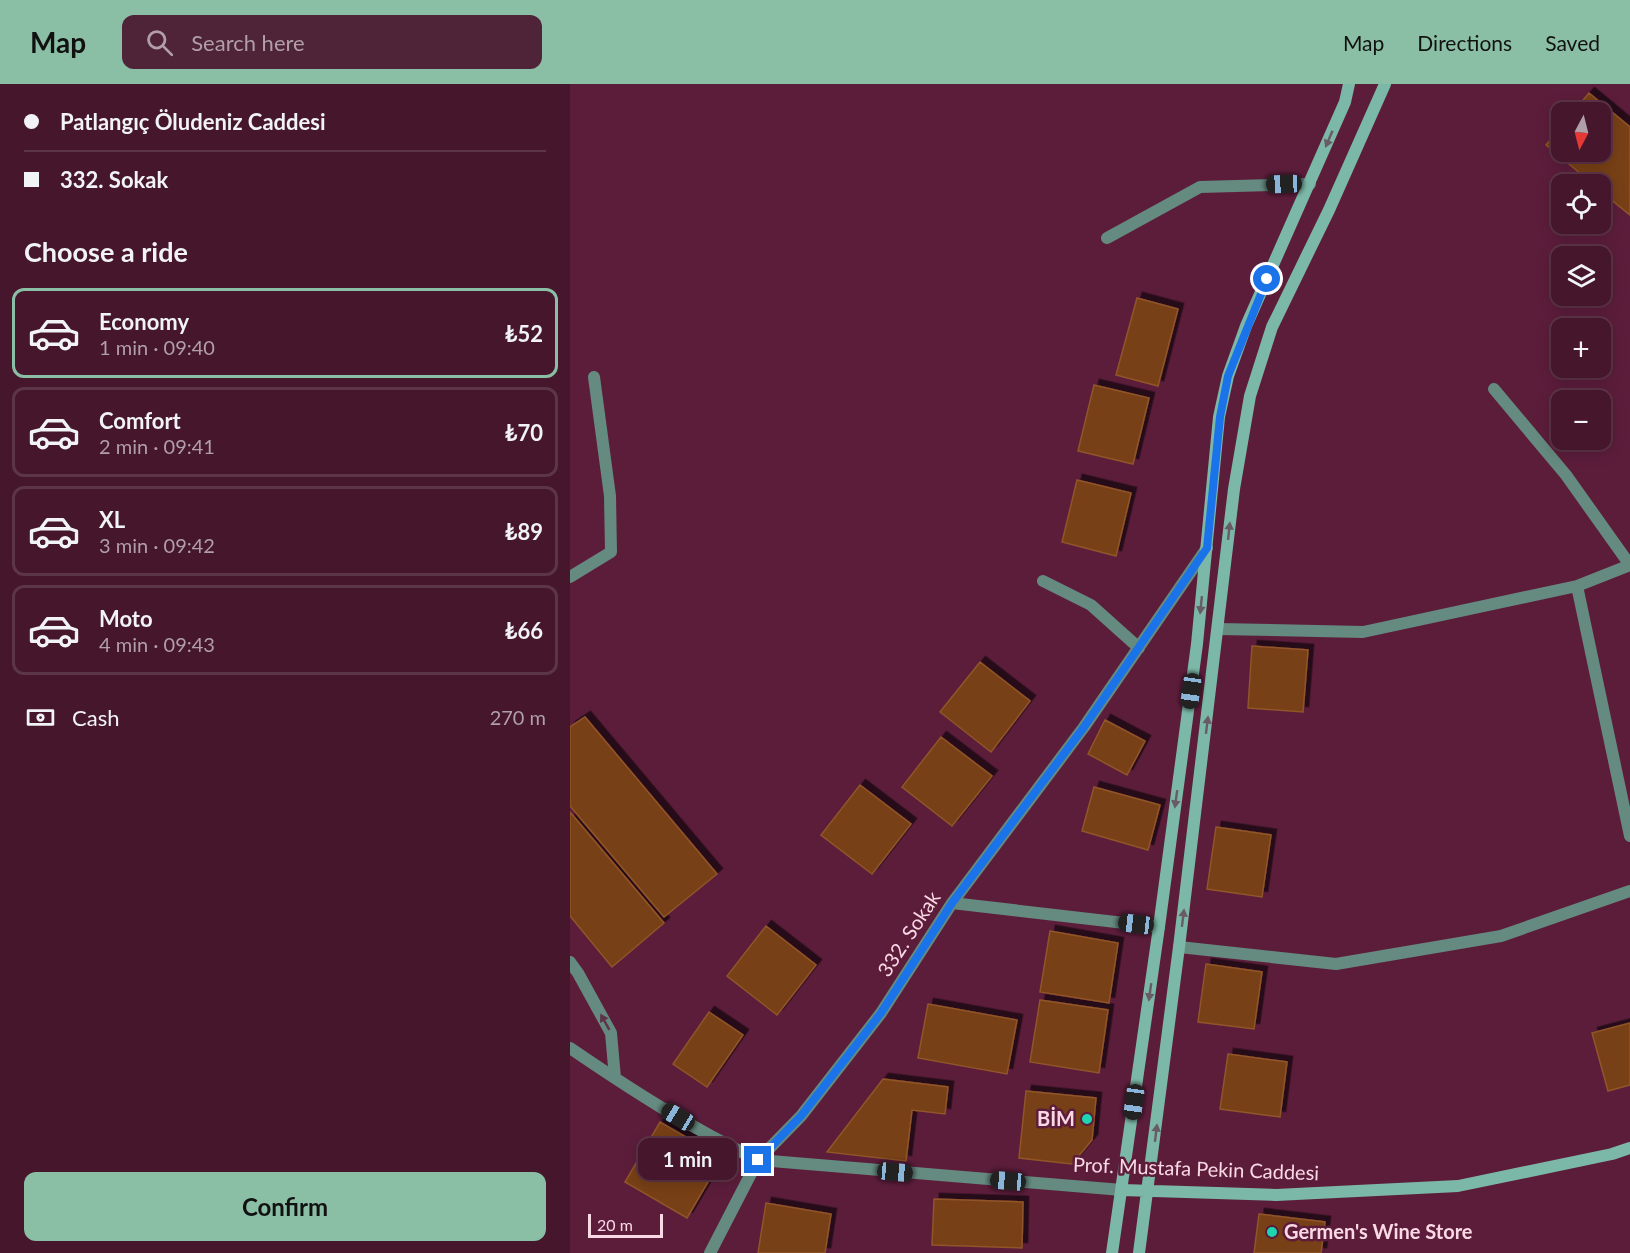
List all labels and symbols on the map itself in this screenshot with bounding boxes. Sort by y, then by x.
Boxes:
north arrow [1551,102,1611,162]
one-way arrow [1325,130,1334,147]
car [1266,174,1302,194]
route start [1253,265,1280,292]
one-way arrow [1224,522,1234,541]
one-way arrow [1196,596,1206,615]
car [1180,672,1202,710]
one-way arrow [1202,715,1211,734]
one-way arrow [1172,789,1181,808]
street label: 332. Sokak [872,886,945,981]
one-way arrow [1178,909,1188,928]
car [1117,913,1155,935]
one-way arrow [1146,982,1155,1001]
one-way arrow [600,1013,610,1030]
car [1123,1083,1145,1121]
car [658,1100,698,1134]
place label: BİM [1037,1106,1075,1130]
marker: BİM [1080,1112,1094,1126]
one-way arrow [1151,1123,1160,1142]
callout: 1 min [638,1139,737,1181]
route end [744,1146,771,1173]
street label: Prof. Mustafa Pekin Caddesi [1073,1152,1320,1184]
car [876,1161,914,1183]
car [989,1170,1027,1192]
scale bar [588,1211,663,1238]
place label: Germen's Wine Store [1284,1219,1473,1243]
marker: Germen's Wine Store [1265,1225,1279,1239]

